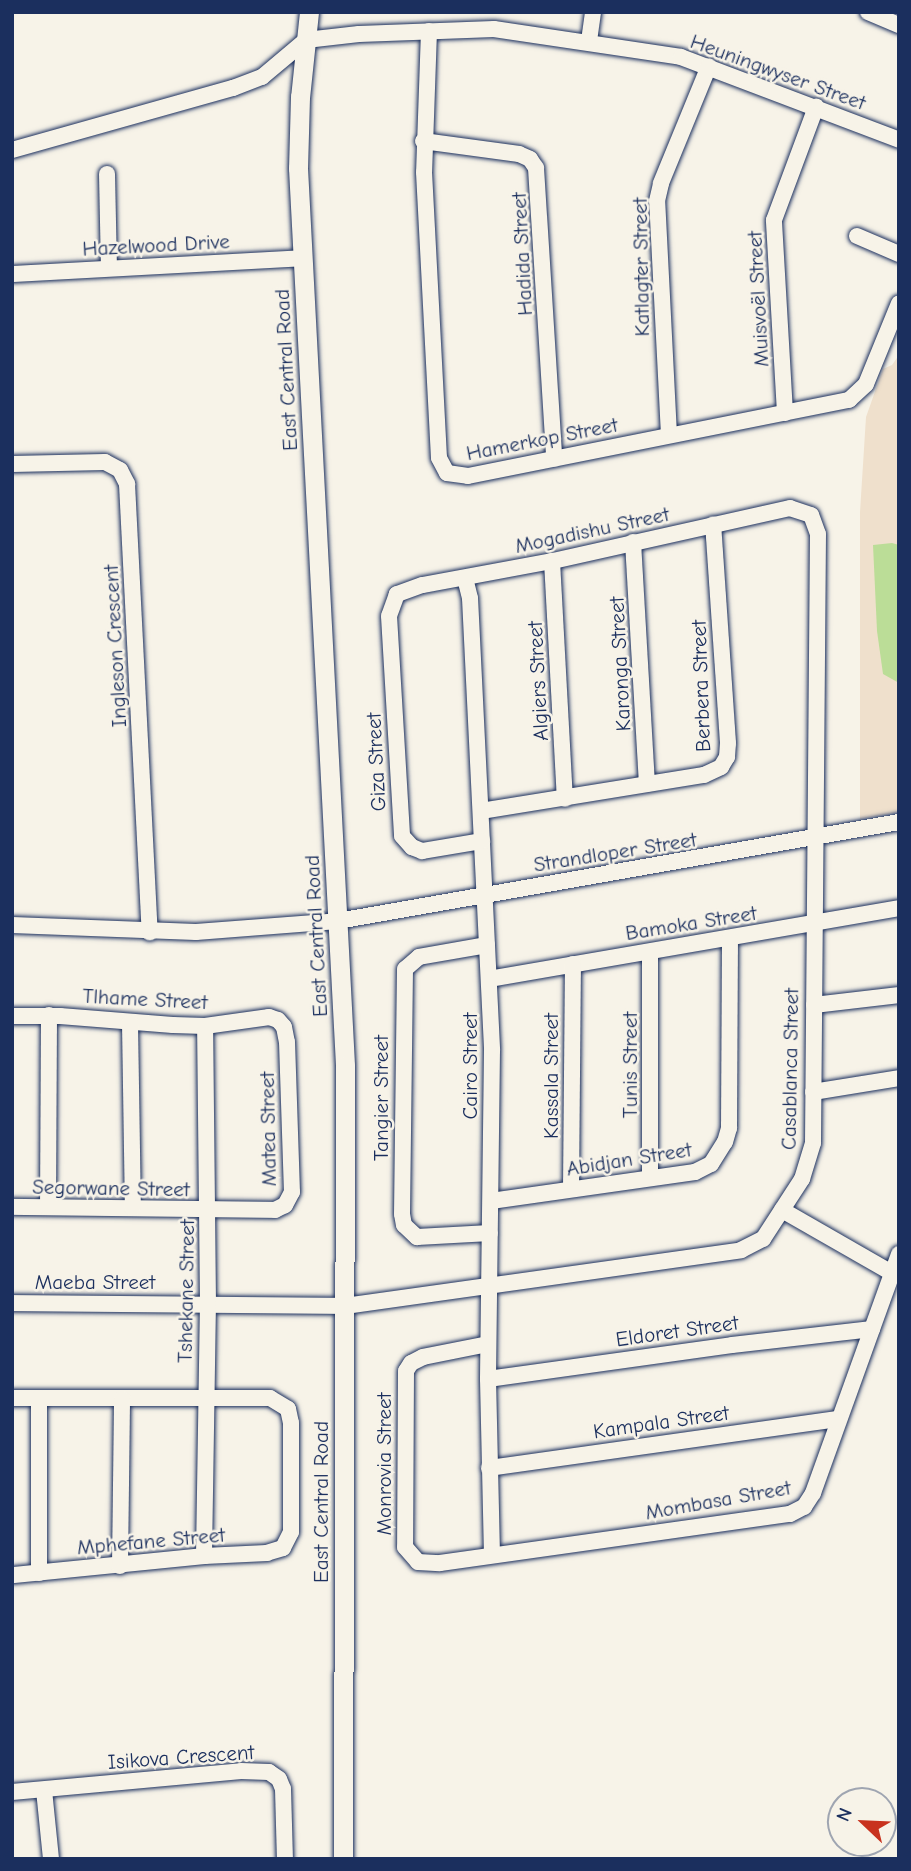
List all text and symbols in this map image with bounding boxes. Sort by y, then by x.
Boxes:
street label: Heuningwyser Street [687,29,869,115]
street label: Hadida Street [506,192,538,316]
street label: Katlagter Street [627,197,655,337]
street label: Hazelwood Drive [82,229,230,261]
street label: Muisvoël Street [742,230,774,368]
street label: East Central Road [269,288,303,452]
street label: Hamerkop Street [464,412,620,466]
street label: Mogadishu Street [513,501,671,559]
street label: Ingleson Crescent [98,564,132,728]
street label: Karonga Street [604,596,636,732]
street label: Algiers Street [522,620,554,742]
street label: Berbera Street [686,620,716,752]
street label: Giza Street [361,712,391,812]
street label: Strandloper Street [532,827,698,877]
street label: East Central Road [299,854,333,1018]
street label: Bamoka Street [624,900,758,946]
street label: Tlhame Street [82,983,208,1015]
street label: Casablanca Street [776,988,804,1150]
street label: Cairo Street [457,1012,483,1120]
street label: Tunis Street [617,1012,643,1118]
street label: Kassala Street [538,1013,564,1139]
street label: Tangier Street [368,1035,394,1161]
street label: Matea Street [254,1071,282,1187]
street label: Abidjan Street [565,1137,693,1181]
street label: Segorwane Street [32,1174,190,1202]
street label: Tshekane Street [172,1219,200,1363]
street label: Maeba Street [35,1269,155,1295]
street label: Eldoret Street [614,1310,740,1352]
street label: Monrovia Street [371,1392,397,1536]
street label: Kampala Street [591,1400,731,1444]
street label: East Central Road [308,1421,334,1583]
street label: Mombasa Street [643,1475,793,1525]
street label: Mphefane Street [76,1522,226,1560]
street label: Isikova Crescent [107,1739,255,1775]
north arrow [827,1787,897,1857]
text: N [832,1805,857,1825]

